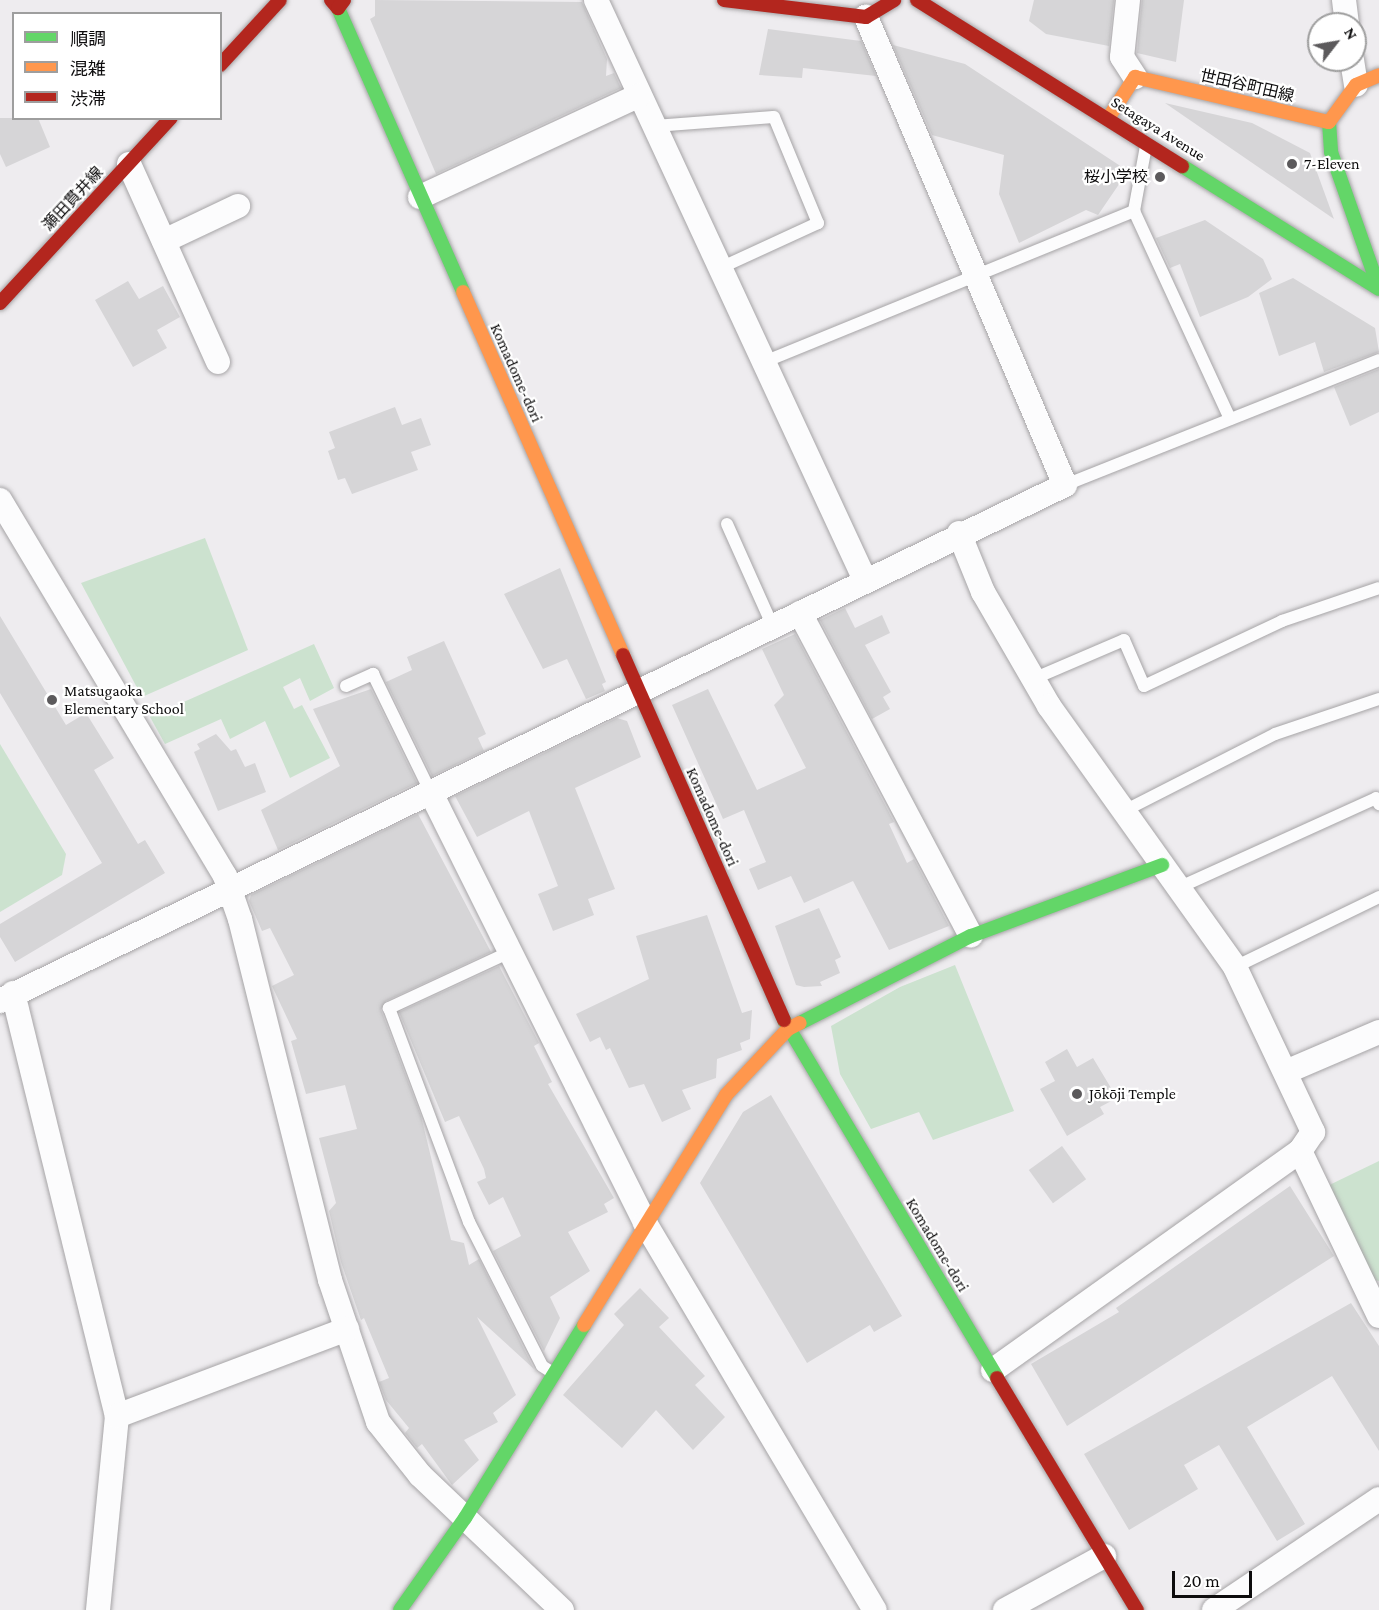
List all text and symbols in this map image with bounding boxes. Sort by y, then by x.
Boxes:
legend [12,12,222,120]
north arrow [1307,12,1367,72]
text: N [1341,24,1361,43]
text: 順調 [70,29,106,49]
text: 混雑 [70,59,106,79]
street label: 世田谷町田線 [1198,66,1296,106]
text: 渋滞 [70,89,106,109]
street label: Setagaya Avenue [1108,93,1208,165]
place label: 7-Eleven [1304,154,1360,174]
marker: 7-Eleven [1285,157,1299,171]
street label: 瀬田貫井線 [39,163,107,235]
place label: 桜小学校 [1084,167,1148,187]
marker: 桜小学校 [1153,170,1167,184]
street label: Komadome-dori [486,321,546,425]
place label: Matsugaoka Elementary School [64,681,184,719]
marker: Matsugaoka Elementary School [45,693,59,707]
street label: Komadome-dori [682,765,742,869]
place label: Jōkōji Temple [1089,1084,1176,1104]
marker: Jōkōji Temple [1070,1087,1084,1101]
street label: Komadome-dori [901,1195,973,1295]
scale bar [1175,1559,1254,1597]
text: 20 m [1183,1571,1220,1591]

